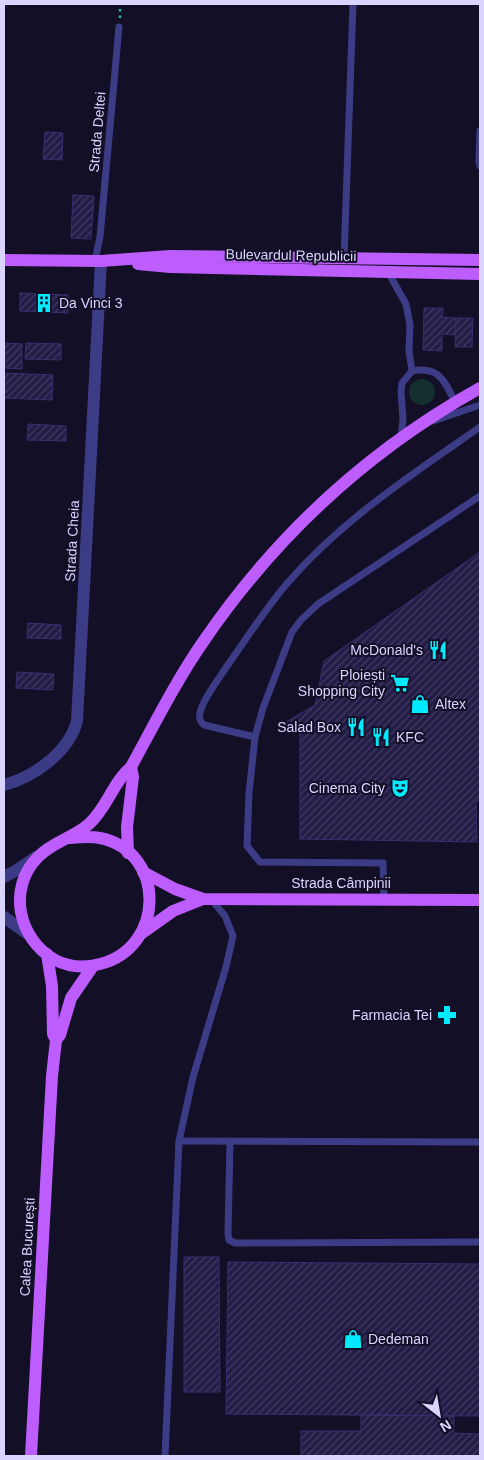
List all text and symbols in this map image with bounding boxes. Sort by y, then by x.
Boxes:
street label: Strada Deltei [86,91,108,173]
street label: Bulevardul Republicii [225,246,357,264]
building icon: Da Vinci 3 [33,292,55,314]
place label: Da Vinci 3 [59,295,123,311]
street label: Strada Cheia [62,500,82,582]
restaurant icon: McDonald's [427,639,449,661]
place label: McDonald's [350,642,423,658]
place label: Ploiești Shopping City [298,667,385,699]
supermarket icon: Ploiești Shopping City [389,672,411,694]
shop icon: Altex [409,693,431,715]
place label: Altex [435,696,466,712]
restaurant icon: Salad Box [345,716,367,738]
place label: Salad Box [277,719,341,735]
restaurant icon: KFC [370,726,392,748]
place label: KFC [396,729,424,745]
theatre icon: Cinema City [389,777,411,799]
place label: Cinema City [309,780,385,796]
street label: Strada Câmpinii [291,875,391,891]
pharmacy icon: Farmacia Tei [436,1004,458,1026]
place label: Farmacia Tei [352,1007,432,1023]
street label: Calea București [16,1197,38,1297]
shop icon: Dedeman [342,1328,364,1350]
place label: Dedeman [368,1331,429,1347]
north arrow [414,1390,464,1440]
text: N [437,1417,454,1436]

